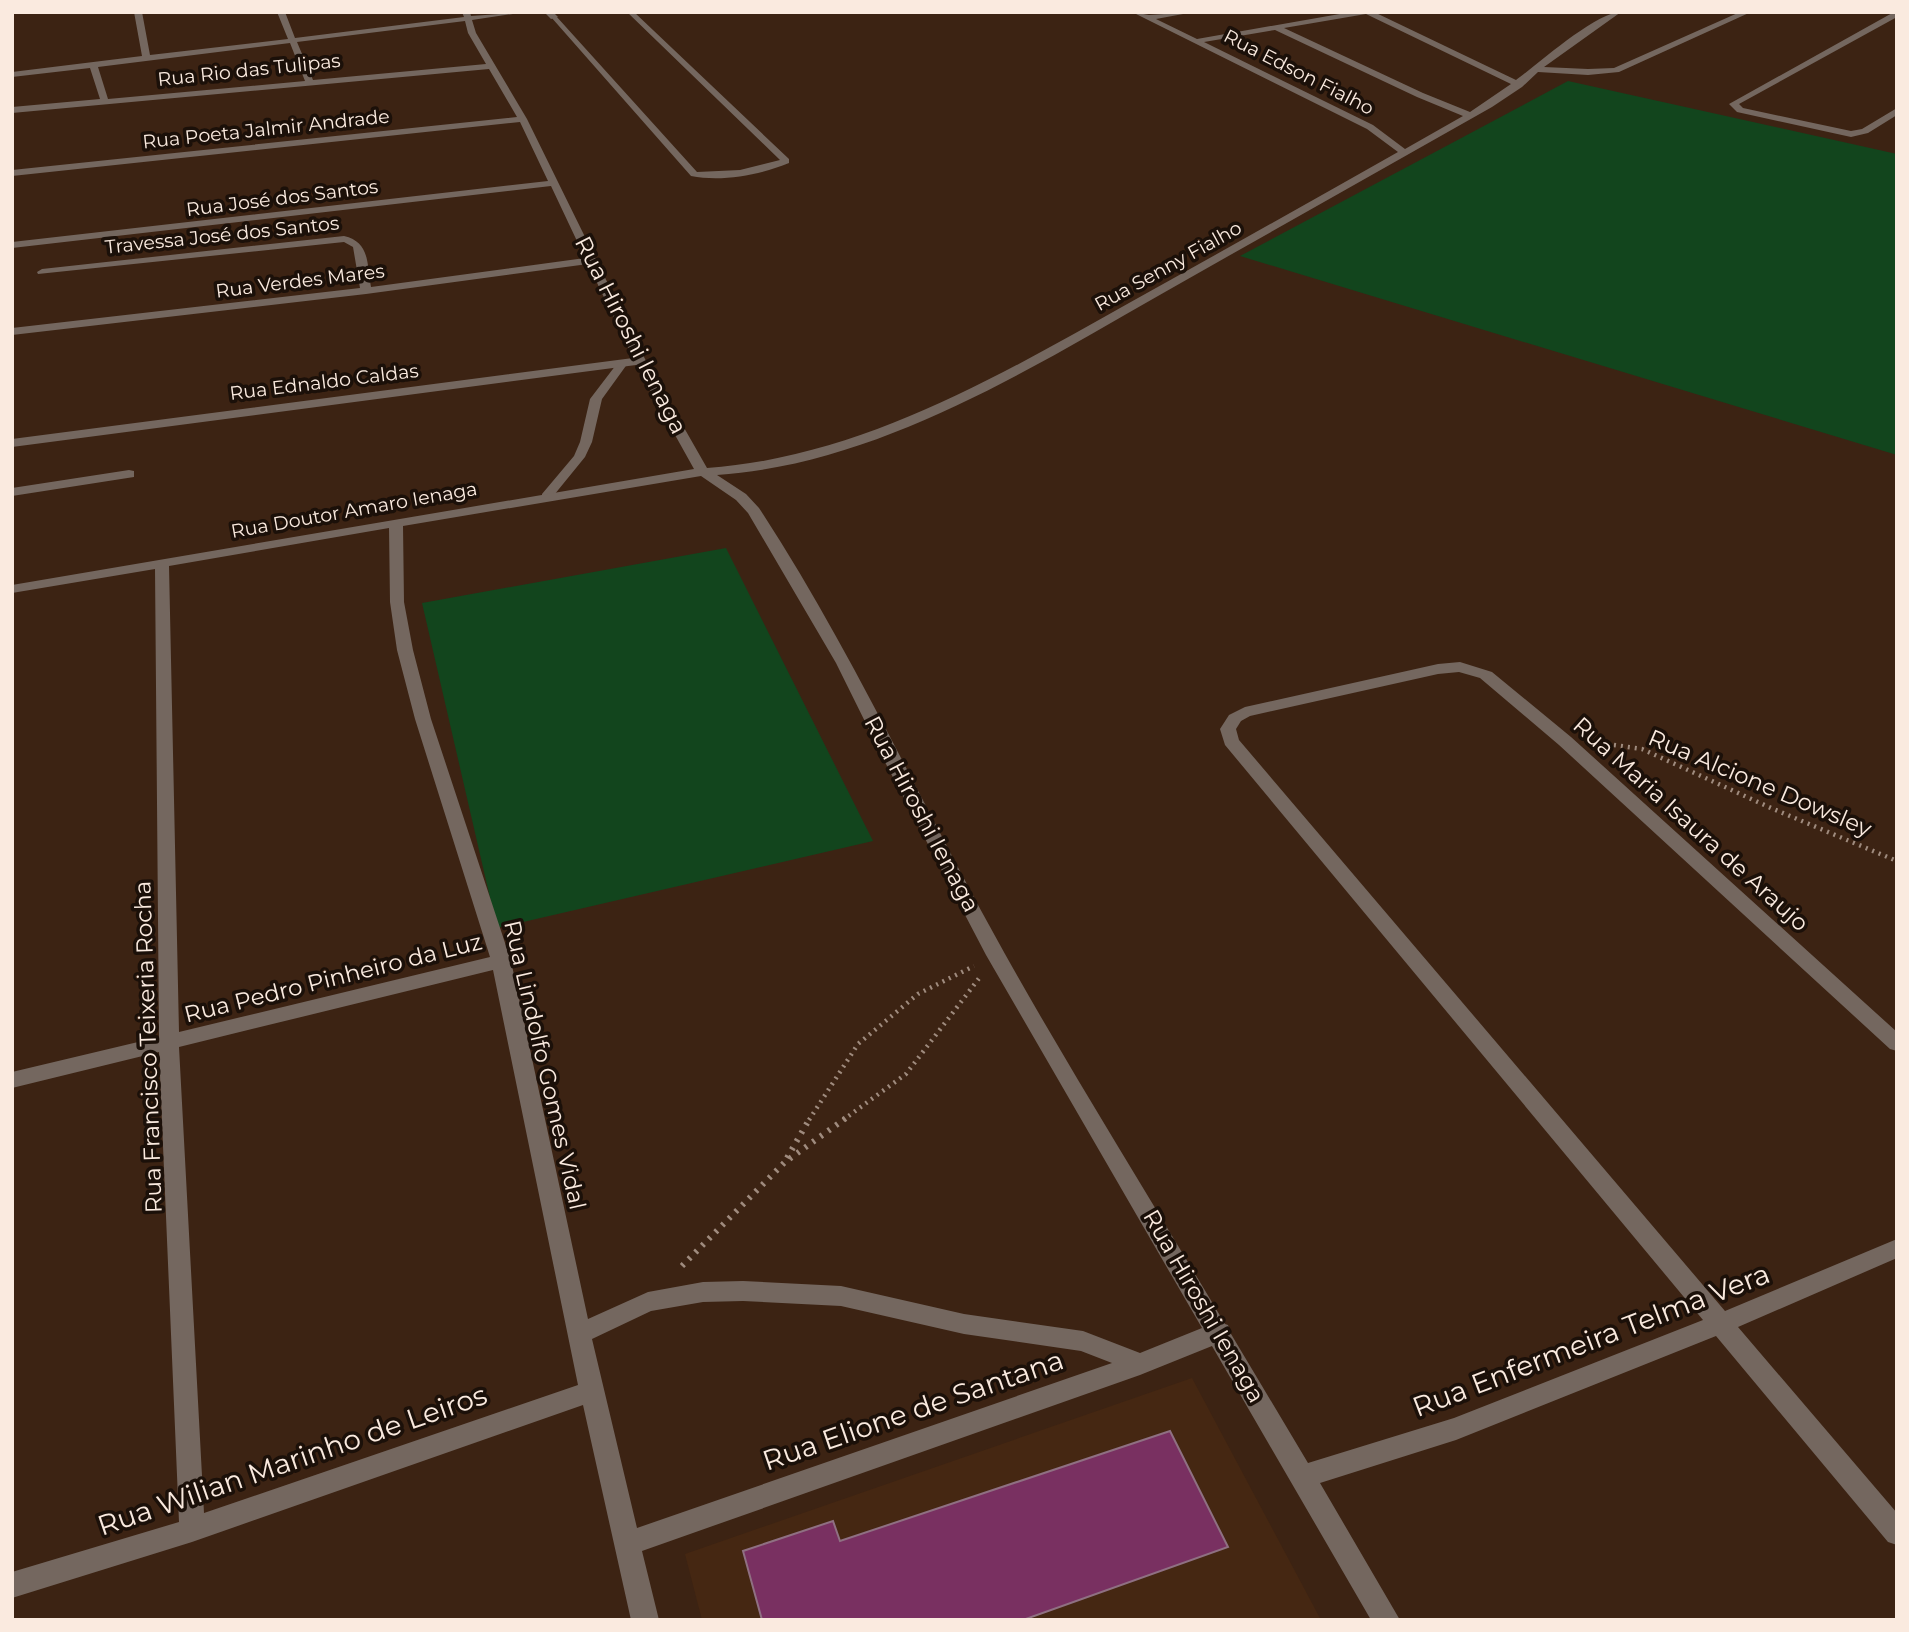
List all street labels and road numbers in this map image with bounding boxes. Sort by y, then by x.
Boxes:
street label: Rua Edson Fialho [1220,24,1378,120]
street label: Rua Rio das Tulipas [156,49,342,91]
street label: Rua Poeta Jalmir Andrade [141,105,391,153]
street label: Rua José dos Santos [185,175,379,221]
street label: Travessa José dos Santos [104,211,340,259]
street label: Rua Senny Fialho [1090,216,1246,316]
street label: Rua Hiroshi Ienaga [569,231,693,439]
street label: Rua Verdes Mares [214,259,386,303]
street label: Rua Ednaldo Caldas [228,359,420,405]
street label: Rua Doutor Amaro Ienaga [229,477,479,543]
street label: Rua Hiroshi Ienaga [858,711,986,917]
street label: Rua Maria Isaura de Araujo [1567,711,1815,937]
street label: Rua Alcione Dowsley [1644,723,1876,843]
street label: Rua Francisco Teixeria Rocha [128,880,168,1214]
street label: Rua Lindolfo Gomes Vidal [498,918,592,1212]
street label: Rua Pedro Pinheiro da Luz [181,927,485,1029]
street label: Rua Hiroshi Ienaga [1137,1205,1271,1407]
street label: Rua Enfermeira Telma Vera [1408,1256,1774,1424]
street label: Rua Elione de Santana [758,1342,1068,1478]
street label: Rua Wilian Marinho de Leiros [93,1377,491,1543]

